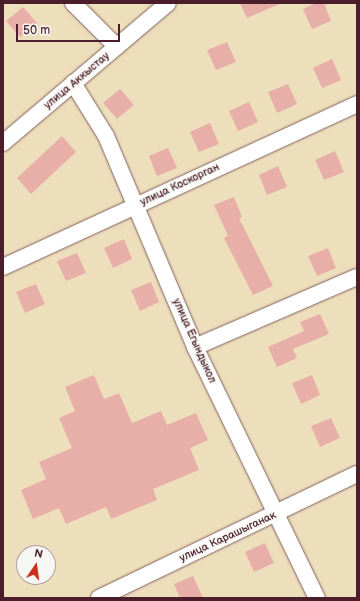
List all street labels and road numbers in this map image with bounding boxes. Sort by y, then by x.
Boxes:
street label: улица Аккыстау [42,50,112,112]
street label: улица Коскорган [138,161,222,209]
street label: улица Егындыкол [169,297,219,385]
street label: улица Карашыганак [178,509,278,565]

